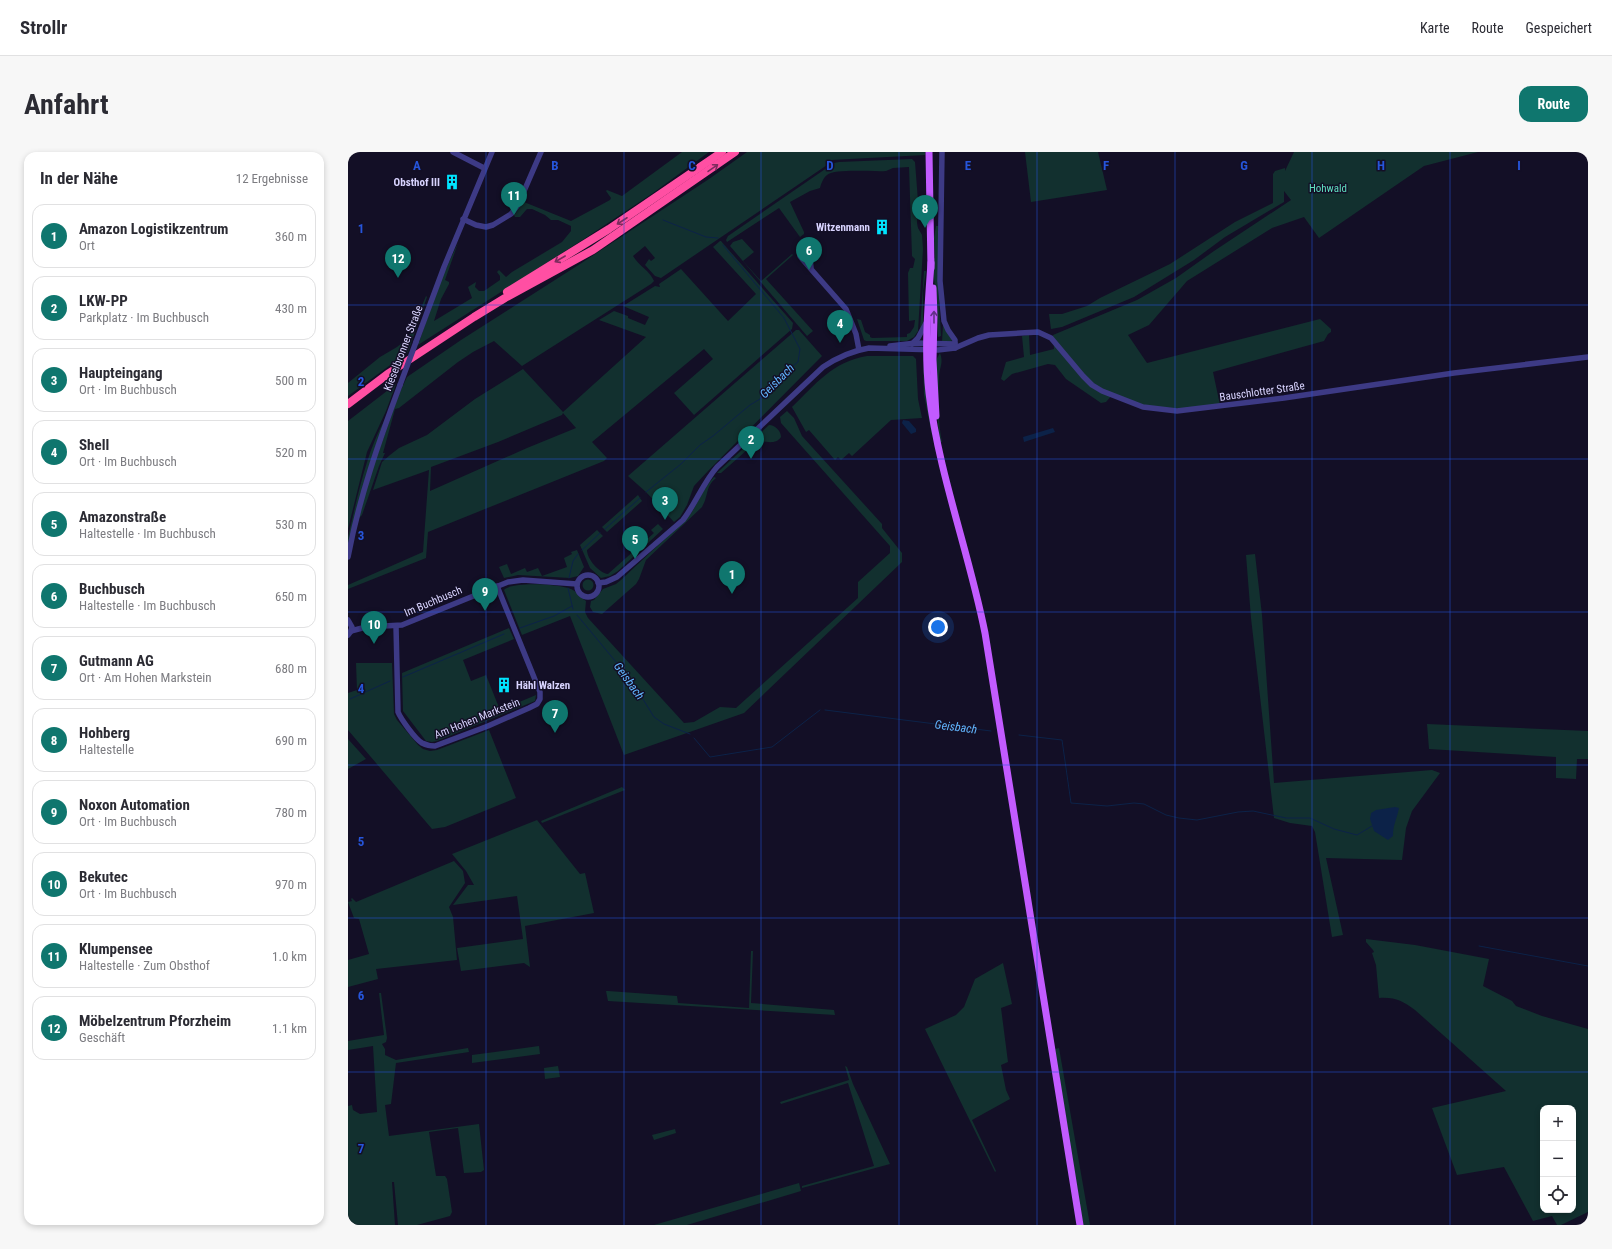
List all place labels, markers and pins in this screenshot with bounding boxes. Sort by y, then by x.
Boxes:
building icon: Obsthof III [443,173,461,191]
place label: Obsthof III [394,176,440,189]
pin: 11 [501,182,527,215]
pin: 8 [912,195,938,228]
building icon: Witzenmann [873,218,891,236]
place label: Witzenmann [816,221,870,234]
pin: 6 [796,237,822,270]
pin: 12 [385,245,411,278]
pin: 4 [827,310,853,343]
pin: 2 [738,426,764,459]
pin: 3 [652,487,678,520]
pin: 5 [622,526,648,559]
pin: 1 [719,561,745,594]
pin: 9 [472,578,498,611]
pin: 10 [361,611,387,644]
building icon: Hähl Walzen [495,676,513,694]
place label: Hähl Walzen [516,679,570,692]
pin: 7 [542,700,568,733]

